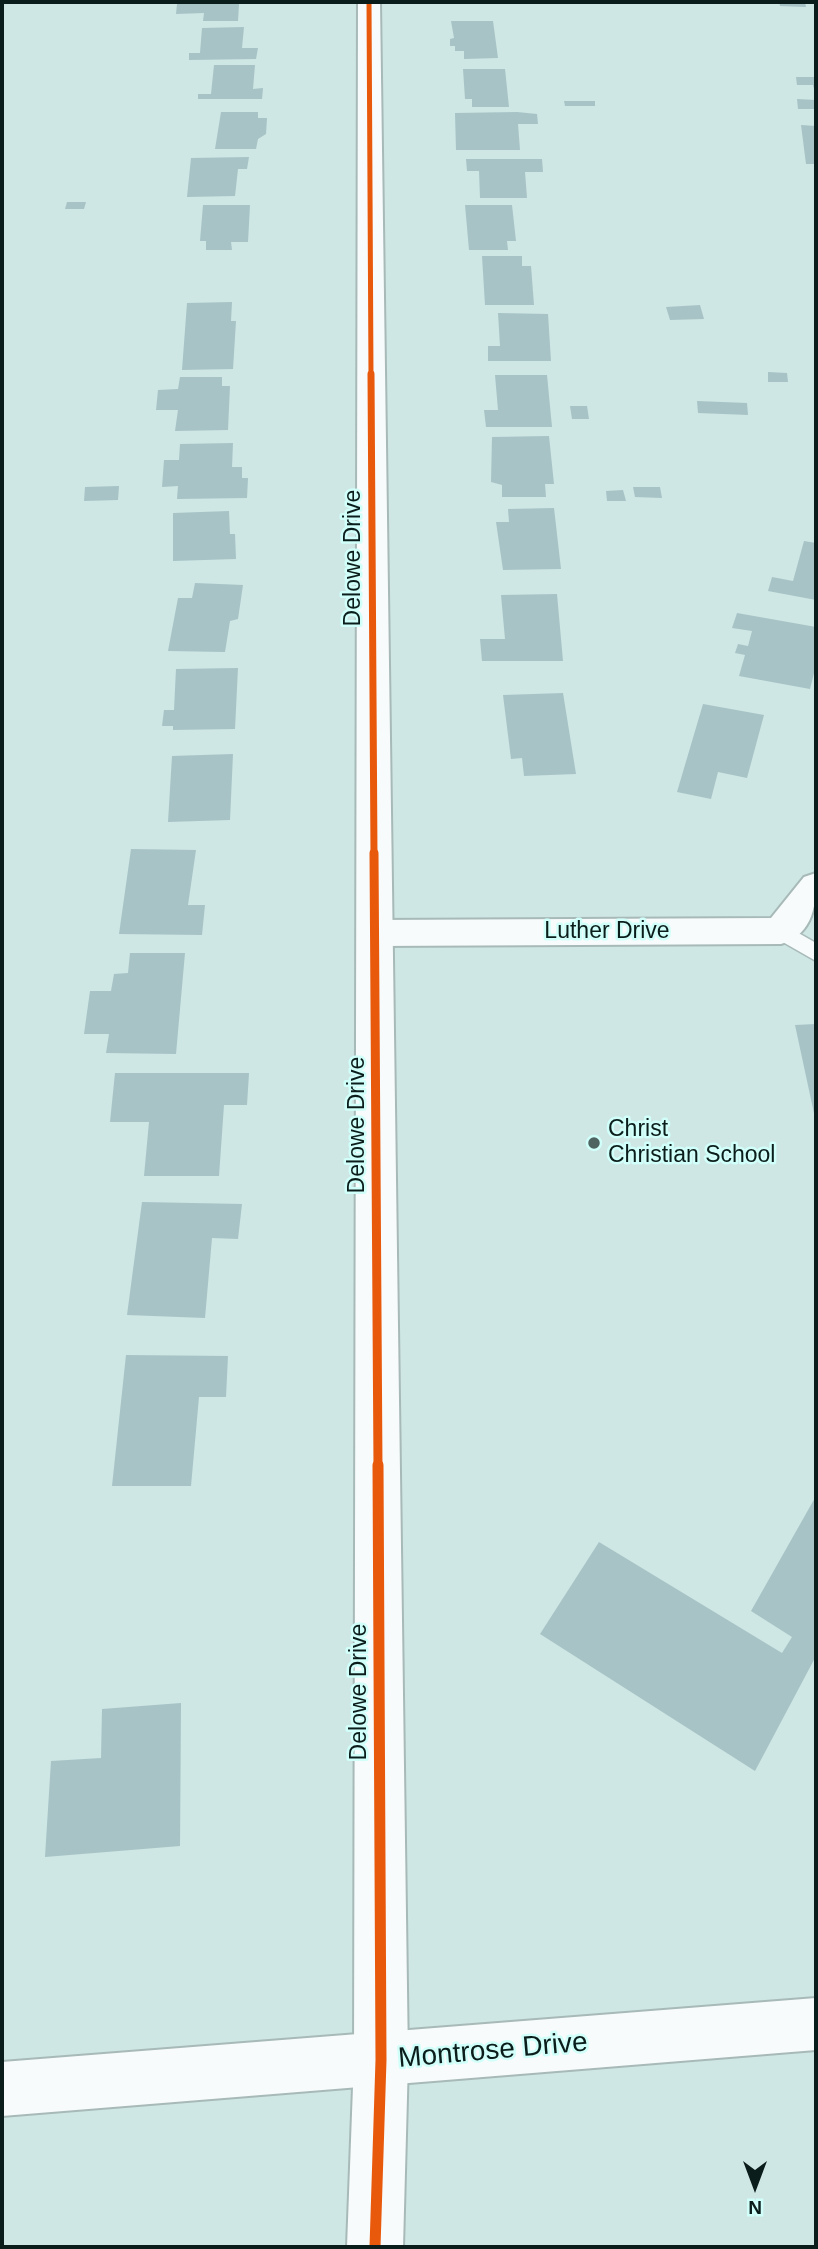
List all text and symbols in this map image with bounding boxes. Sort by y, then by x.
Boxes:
street label: Delowe Drive [340,490,368,626]
street label: Luther Drive [544,918,670,946]
street label: Delowe Drive [344,1057,372,1193]
place label: Christ Christian School [608,1116,775,1170]
marker: Christ Christian School [586,1135,602,1151]
street label: Delowe Drive [346,1624,374,1760]
street label: Montrose Drive [397,2026,589,2076]
north arrow [720,2151,790,2221]
text: N [748,2197,762,2218]

